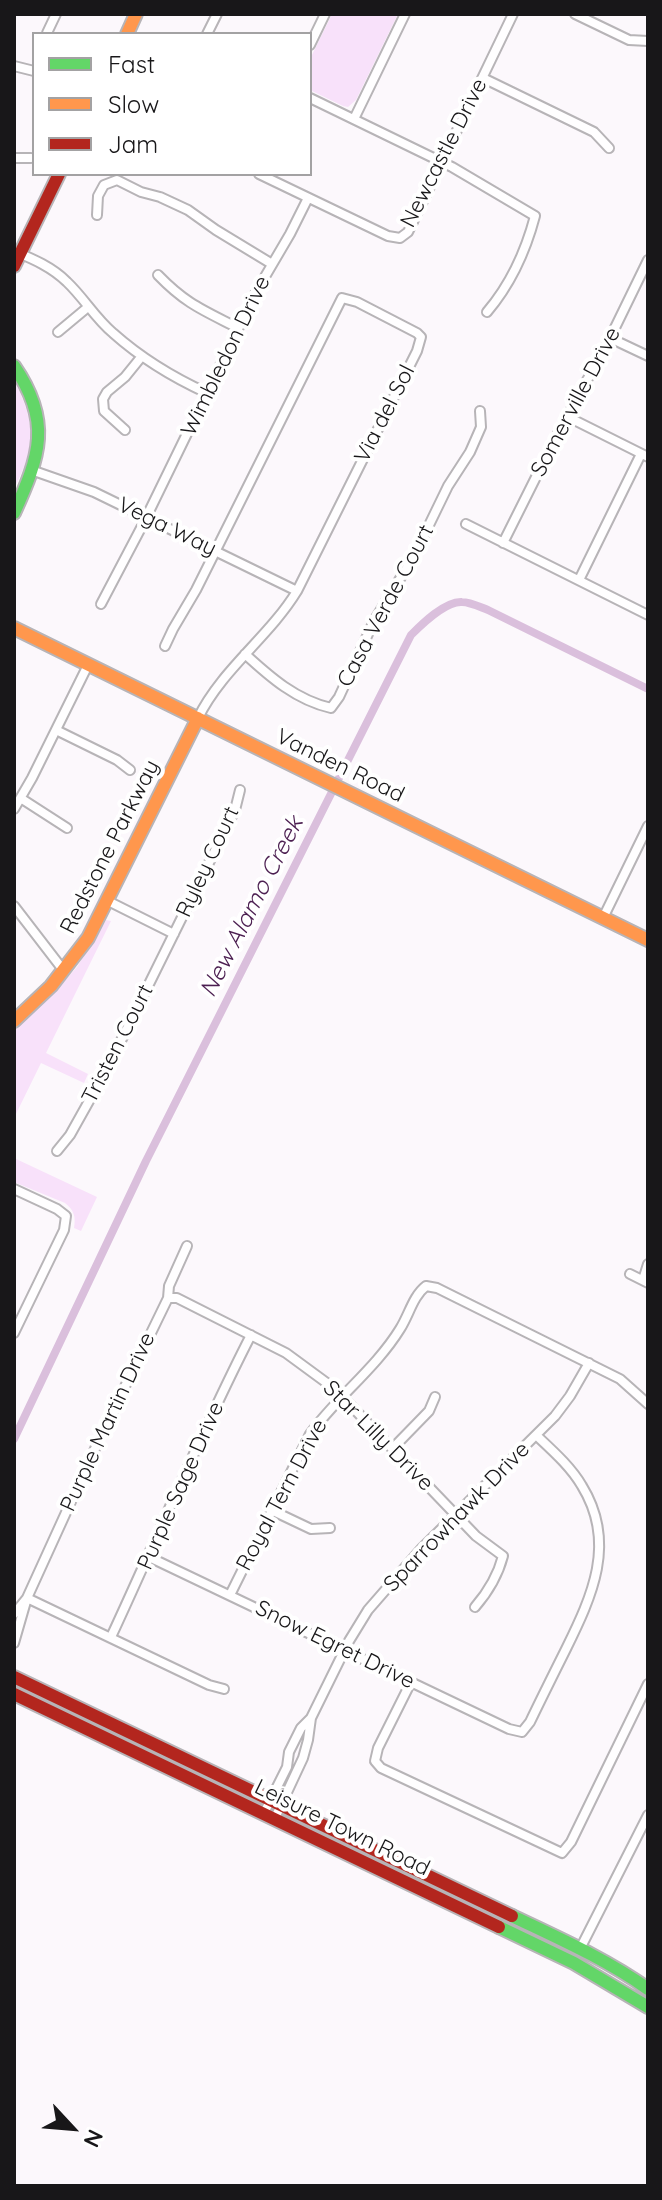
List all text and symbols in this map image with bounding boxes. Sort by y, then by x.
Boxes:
legend [32,32,312,176]
text: Fast [108,49,155,79]
street label: Newcastle Drive [395,74,493,232]
text: Slow [108,89,159,119]
text: Jam [108,129,158,159]
street label: Wimbledon Drive [176,272,276,440]
street label: Somerville Drive [526,323,626,481]
street label: Via del Sol [349,361,421,467]
street label: Vega Way [113,492,221,562]
street label: Casa Verde Court [332,520,440,692]
street label: Vanden Road [272,724,408,808]
street label: Redstone Parkway [55,756,165,938]
street label: Ryley Court [171,802,245,922]
water label: New Alamo Creek [194,812,310,1002]
street label: Tristen Court [77,980,159,1108]
street label: Purple Martin Drive [55,1328,161,1516]
street label: Star Lilly Drive [317,1375,439,1497]
street label: Purple Sage Drive [132,1398,230,1574]
street label: Royal Tern Drive [231,1415,333,1575]
street label: Sparrowhawk Drive [379,1437,535,1597]
street label: Snow Egret Drive [251,1595,419,1695]
street label: Leisure Town Road [250,1774,434,1882]
north arrow [32,2088,112,2168]
text: N [77,2125,110,2152]

